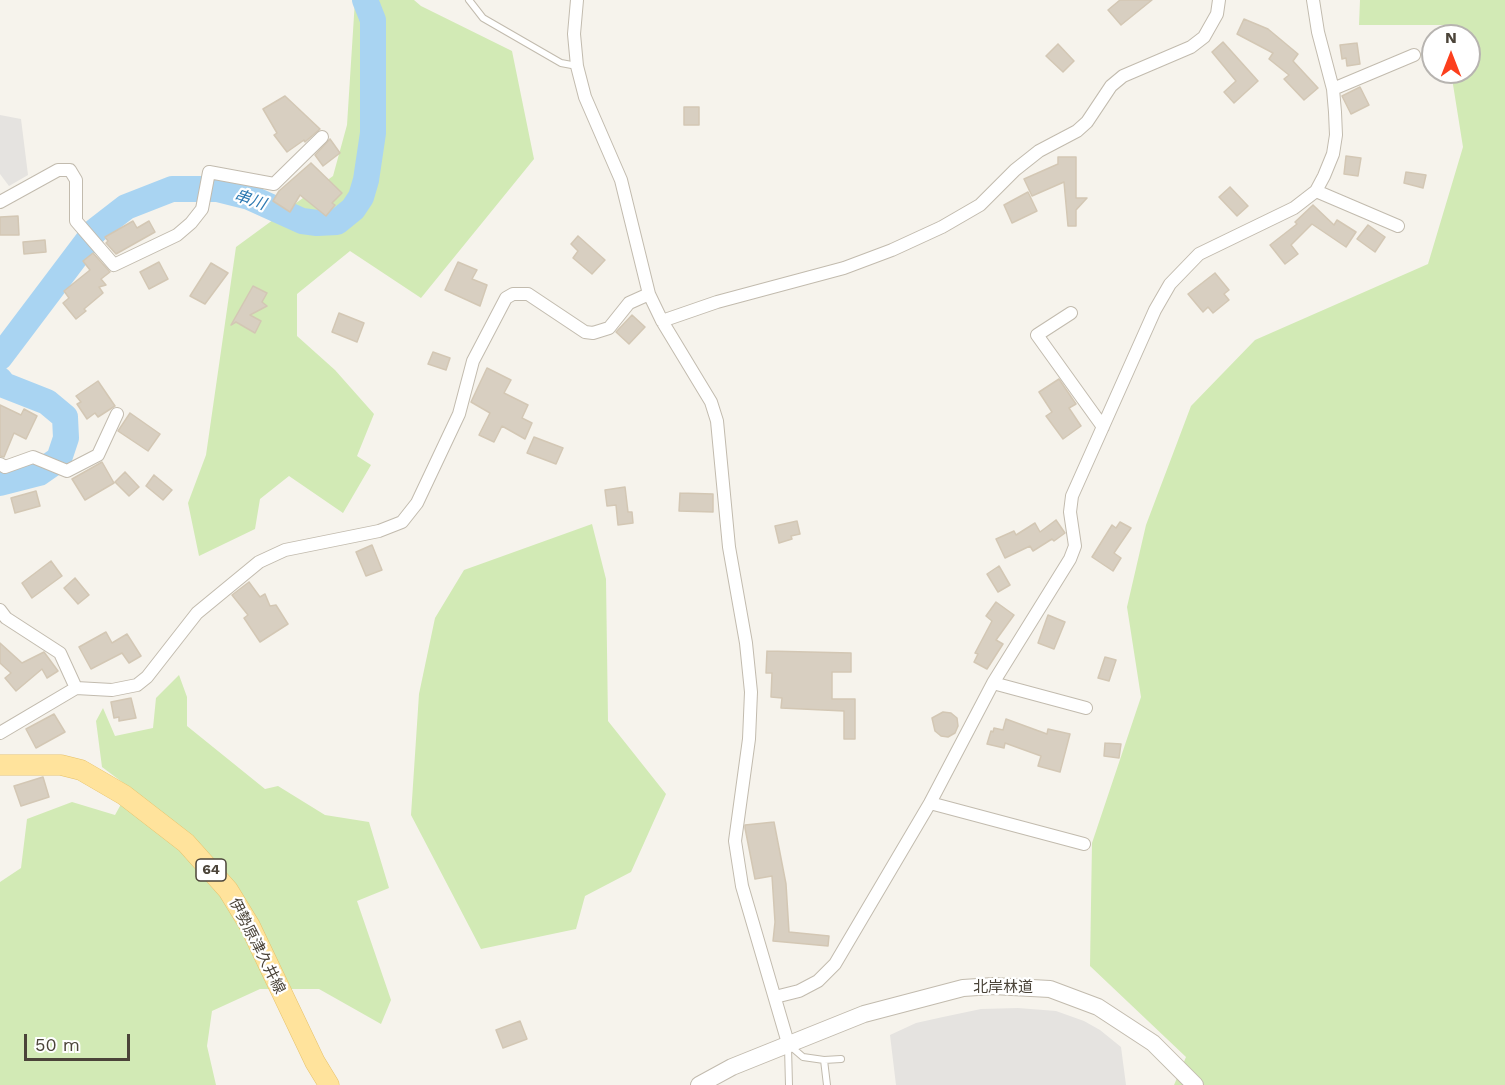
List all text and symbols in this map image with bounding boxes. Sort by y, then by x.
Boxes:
north arrow [1421,24,1481,84]
text: N [1445,28,1457,47]
water label: 串川 [232,186,268,214]
road number: 64 [196,859,226,881]
street label: 伊勢原津久井線 [225,895,289,997]
street label: 北岸林道 [973,979,1033,997]
scale bar [27,1022,134,1060]
text: 50 m [35,1034,80,1055]

